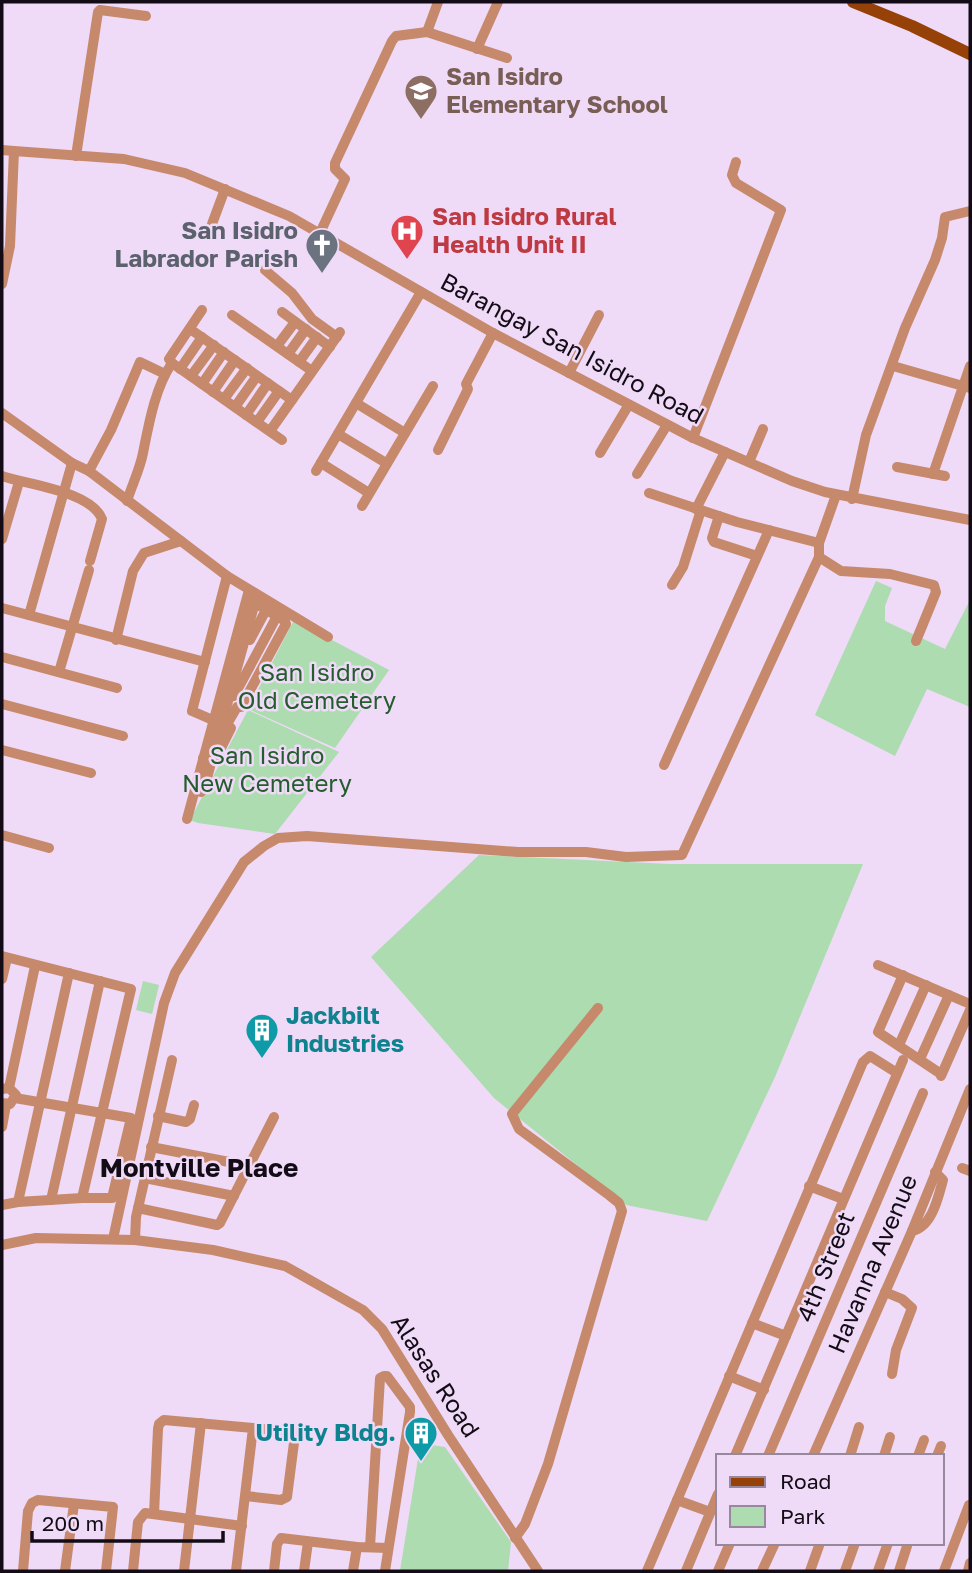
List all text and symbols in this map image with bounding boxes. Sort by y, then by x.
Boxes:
place label: San Isidro Elementary School [446,61,668,118]
school or university icon: San Isidro Elementary School [402,72,440,121]
place label: San Isidro Rural Health Unit II [432,201,616,258]
hospital icon: San Isidro Rural Health Unit II [388,212,426,261]
place label: San Isidro Labrador Parish [114,215,298,272]
church icon: San Isidro Labrador Parish [303,226,341,275]
street label: Barangay San Isidro Road [436,266,709,429]
park label: San Isidro Old Cemetery [238,657,396,714]
park label: San Isidro New Cemetery [182,740,352,797]
place label: Jackbilt Industries [286,1000,404,1057]
building icon: Jackbilt Industries [243,1011,281,1060]
district label: Montville Place [100,1152,298,1183]
street label: Havanna Avenue [821,1170,922,1357]
street label: 4th Street [789,1207,860,1326]
street label: Alasas Road [386,1308,487,1442]
building icon: Utility Bldg. [402,1414,440,1463]
place label: Utility Bldg. [255,1417,396,1446]
legend [716,1454,944,1545]
text: Road [780,1468,831,1494]
scale bar [32,1500,222,1544]
text: Park [780,1503,826,1529]
text: 200 m [42,1510,104,1536]

